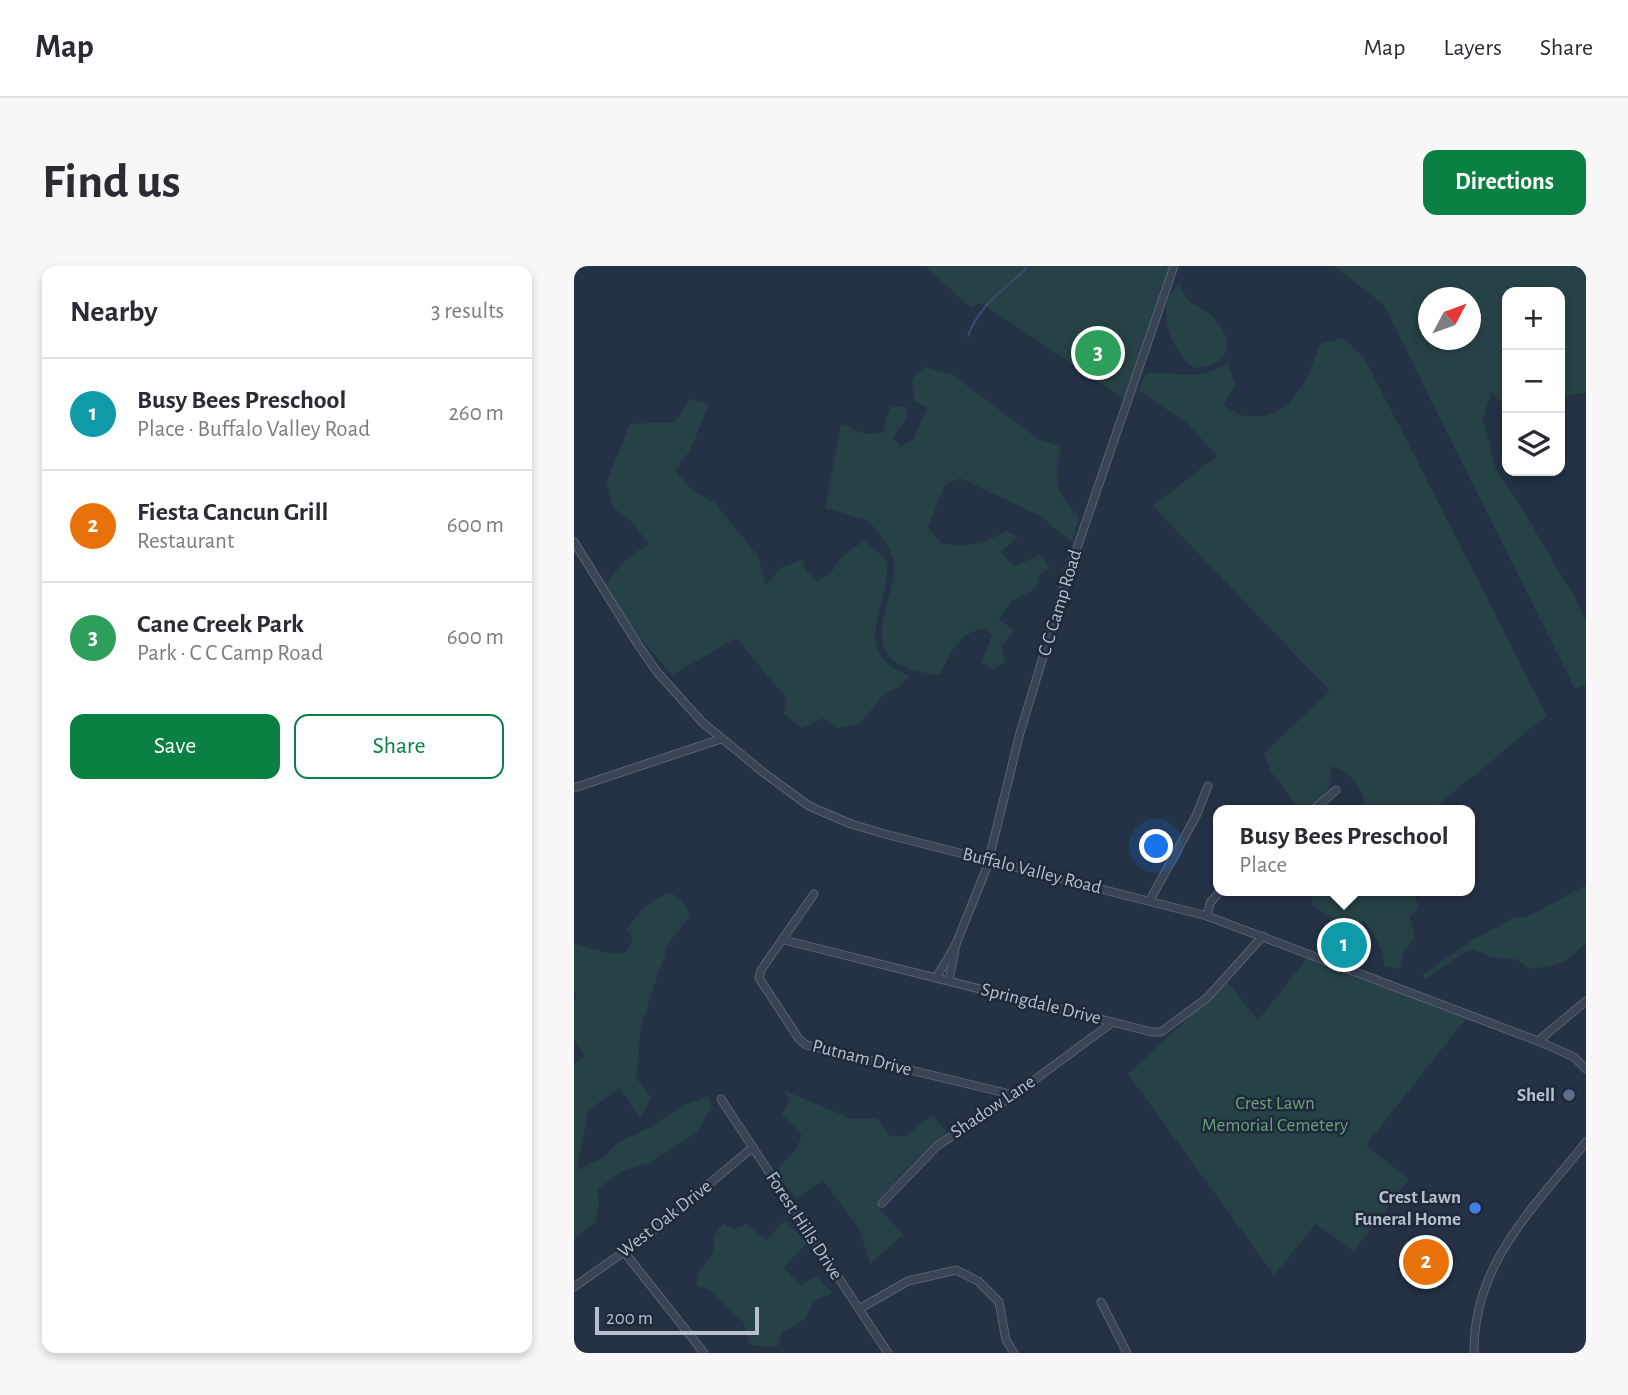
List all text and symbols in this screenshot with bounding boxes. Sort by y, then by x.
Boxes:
text: Map [35,31,94,64]
text: Map [1363,36,1405,60]
text: Layers [1443,36,1502,60]
text: Share [1540,36,1593,60]
button: Directions [1423,150,1586,215]
text: Find us [42,158,181,207]
north arrow [1418,287,1481,350]
map controls [1502,287,1565,476]
button: + [1502,287,1565,350]
text: Nearby [70,297,158,327]
text: 3 results [431,300,504,323]
pin: 3 [1075,327,1121,379]
button: − [1502,350,1565,413]
text: Busy Bees Preschool [137,387,346,413]
text: 1 [89,402,97,425]
text: 260 m [448,402,504,425]
button: layers [1502,413,1565,476]
text: Place · Buffalo Valley Road [137,418,370,441]
text: Fiesta Cancun Grill [137,499,328,525]
text: 2 [88,514,98,537]
text: 600 m [447,514,504,537]
text: Restaurant [137,530,234,553]
street label: C C Camp Road [1035,547,1085,659]
text: Cane Creek Park [137,611,304,637]
text: 3 [88,626,98,649]
text: 600 m [447,626,504,649]
text: Park · C C Camp Road [137,642,323,665]
button: Save [70,714,280,779]
button: Share [294,714,504,779]
popup [1213,805,1475,896]
text: Busy Bees Preschool [1239,823,1449,849]
your location [1139,829,1173,863]
street label: Buffalo Valley Road [961,845,1104,898]
text: Place [1239,854,1287,877]
pin: 1 [1321,919,1367,971]
street label: Springdale Drive [979,980,1103,1028]
street label: Putnam Drive [810,1036,914,1080]
street label: Shadow Lane [947,1072,1039,1142]
place label: Shell [1517,1086,1555,1105]
marker: Shell [1561,1087,1577,1103]
park label: Crest Lawn Memorial Cemetery [1202,1094,1348,1135]
street label: Forest Hills Drive [762,1169,846,1283]
street label: West Oak Drive [615,1177,715,1261]
place label: Crest Lawn Funeral Home [1354,1188,1461,1229]
marker: Crest Lawn Funeral Home [1467,1200,1483,1216]
pin: 2 [1403,1236,1449,1288]
scale bar [595,1304,760,1336]
text: 200 m [606,1309,653,1328]

